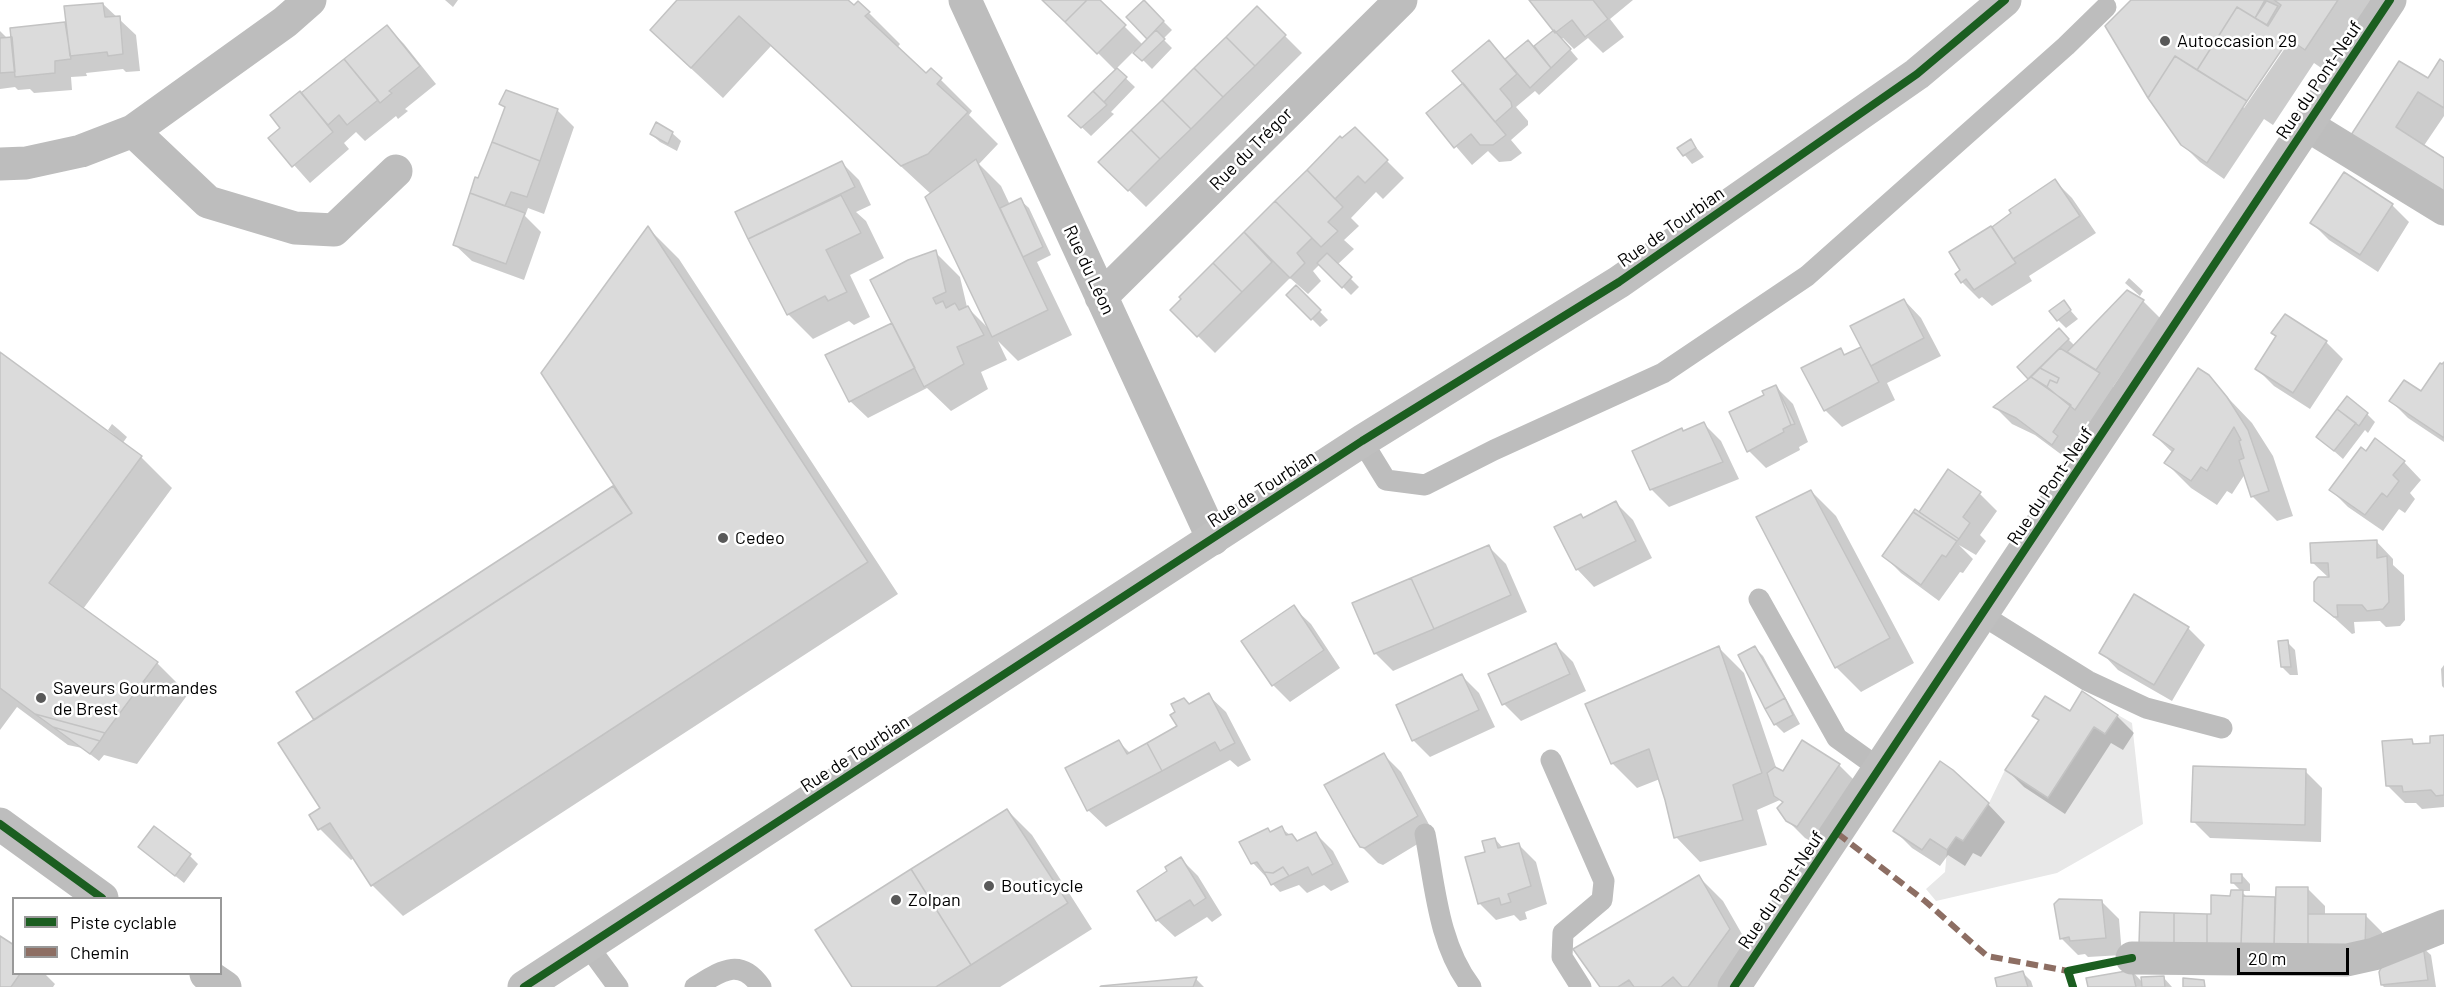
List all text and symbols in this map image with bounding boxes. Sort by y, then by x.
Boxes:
street label: Rue du Pont-Neuf [2271,17,2367,143]
place label: Autoccasion 29 [2177,30,2297,52]
marker: Autoccasion 29 [2158,34,2172,48]
street label: Rue du Trégor [1205,103,1297,195]
street label: Rue de Tourbian [1614,182,1728,272]
street label: Rue du Léon [1059,222,1119,318]
street label: Rue du Pont-Neuf [2002,423,2098,549]
street label: Rue de Tourbian [1204,446,1320,532]
place label: Cedeo [735,527,785,549]
marker: Cedeo [716,531,730,545]
place label: Saveurs Gourmandes de Brest [53,677,217,720]
marker: Saveurs Gourmandes de Brest [34,691,48,705]
street label: Rue de Tourbian [797,711,913,797]
street label: Rue du Pont-Neuf [1733,827,1829,953]
place label: Bouticycle [1001,875,1083,897]
marker: Bouticycle [982,879,996,893]
place label: Zolpan [908,889,961,911]
marker: Zolpan [889,893,903,907]
legend [12,897,222,975]
text: Piste cyclable [70,911,177,933]
scale bar [2240,936,2352,974]
text: Chemin [70,941,129,963]
text: 20 m [2248,947,2286,969]

